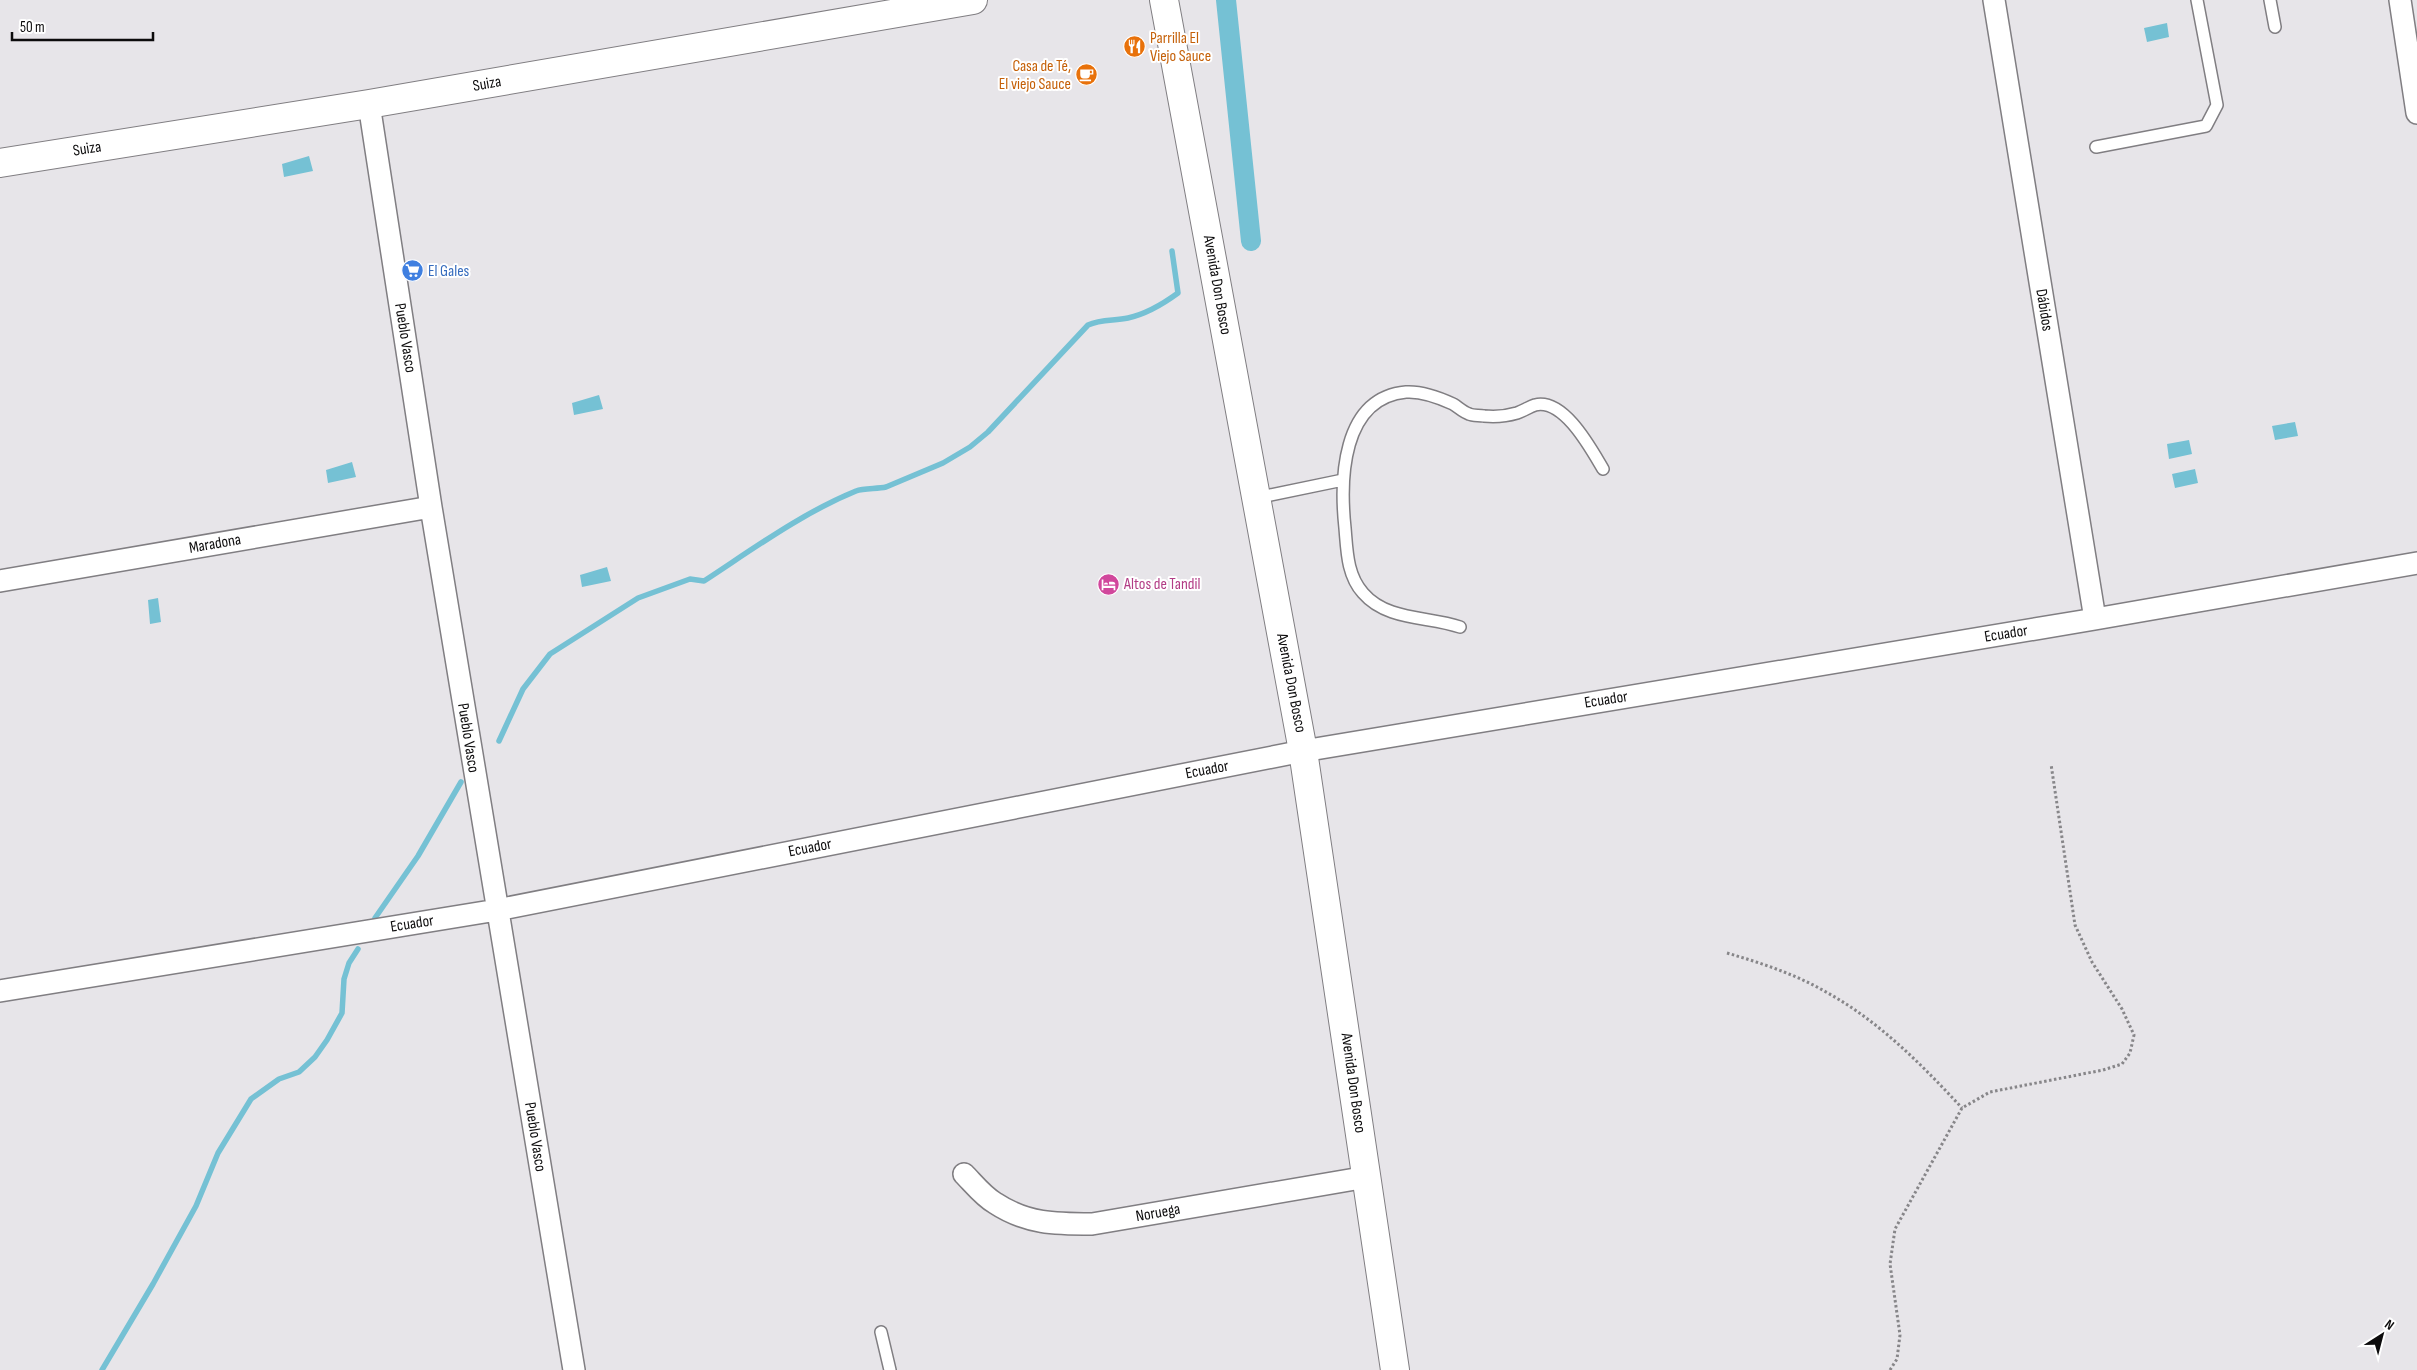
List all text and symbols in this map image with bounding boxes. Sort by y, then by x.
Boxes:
scale bar [12,10,154,42]
text: 50 m [20,18,45,37]
place label: Parrilla El Viejo Sauce [1150,29,1211,66]
restaurant icon: Parrilla El Viejo Sauce [1122,35,1146,59]
place label: Casa de Té, El viejo Sauce [999,57,1071,94]
cafe icon: Casa de Té, El viejo Sauce [1075,63,1099,87]
street label: Suiza [471,72,503,96]
street label: Suiza [71,137,103,161]
street label: Avenida Don Bosco [1199,233,1235,336]
supermarket icon: El Gales [400,259,424,283]
place label: El Gales [428,262,470,281]
street label: Dábidos [2031,287,2057,333]
street label: Pueblo Vasco [390,302,420,374]
street label: Maradona [188,530,242,558]
hotel icon: Altos de Tandil [1096,572,1120,596]
place label: Altos de Tandil [1123,575,1200,594]
street label: Ecuador [1983,621,2029,647]
street label: Avenida Don Bosco [1272,631,1310,734]
street label: Ecuador [1583,687,1629,713]
street label: Pueblo Vasco [453,702,483,774]
street label: Ecuador [1184,756,1231,783]
street label: Ecuador [787,834,834,861]
street label: Ecuador [389,911,435,937]
street label: Avenida Don Bosco [1336,1031,1369,1134]
street label: Pueblo Vasco [520,1101,550,1173]
street label: Noruega [1134,1200,1182,1226]
north arrow [2357,1310,2407,1360]
text: N [2381,1316,2397,1334]

